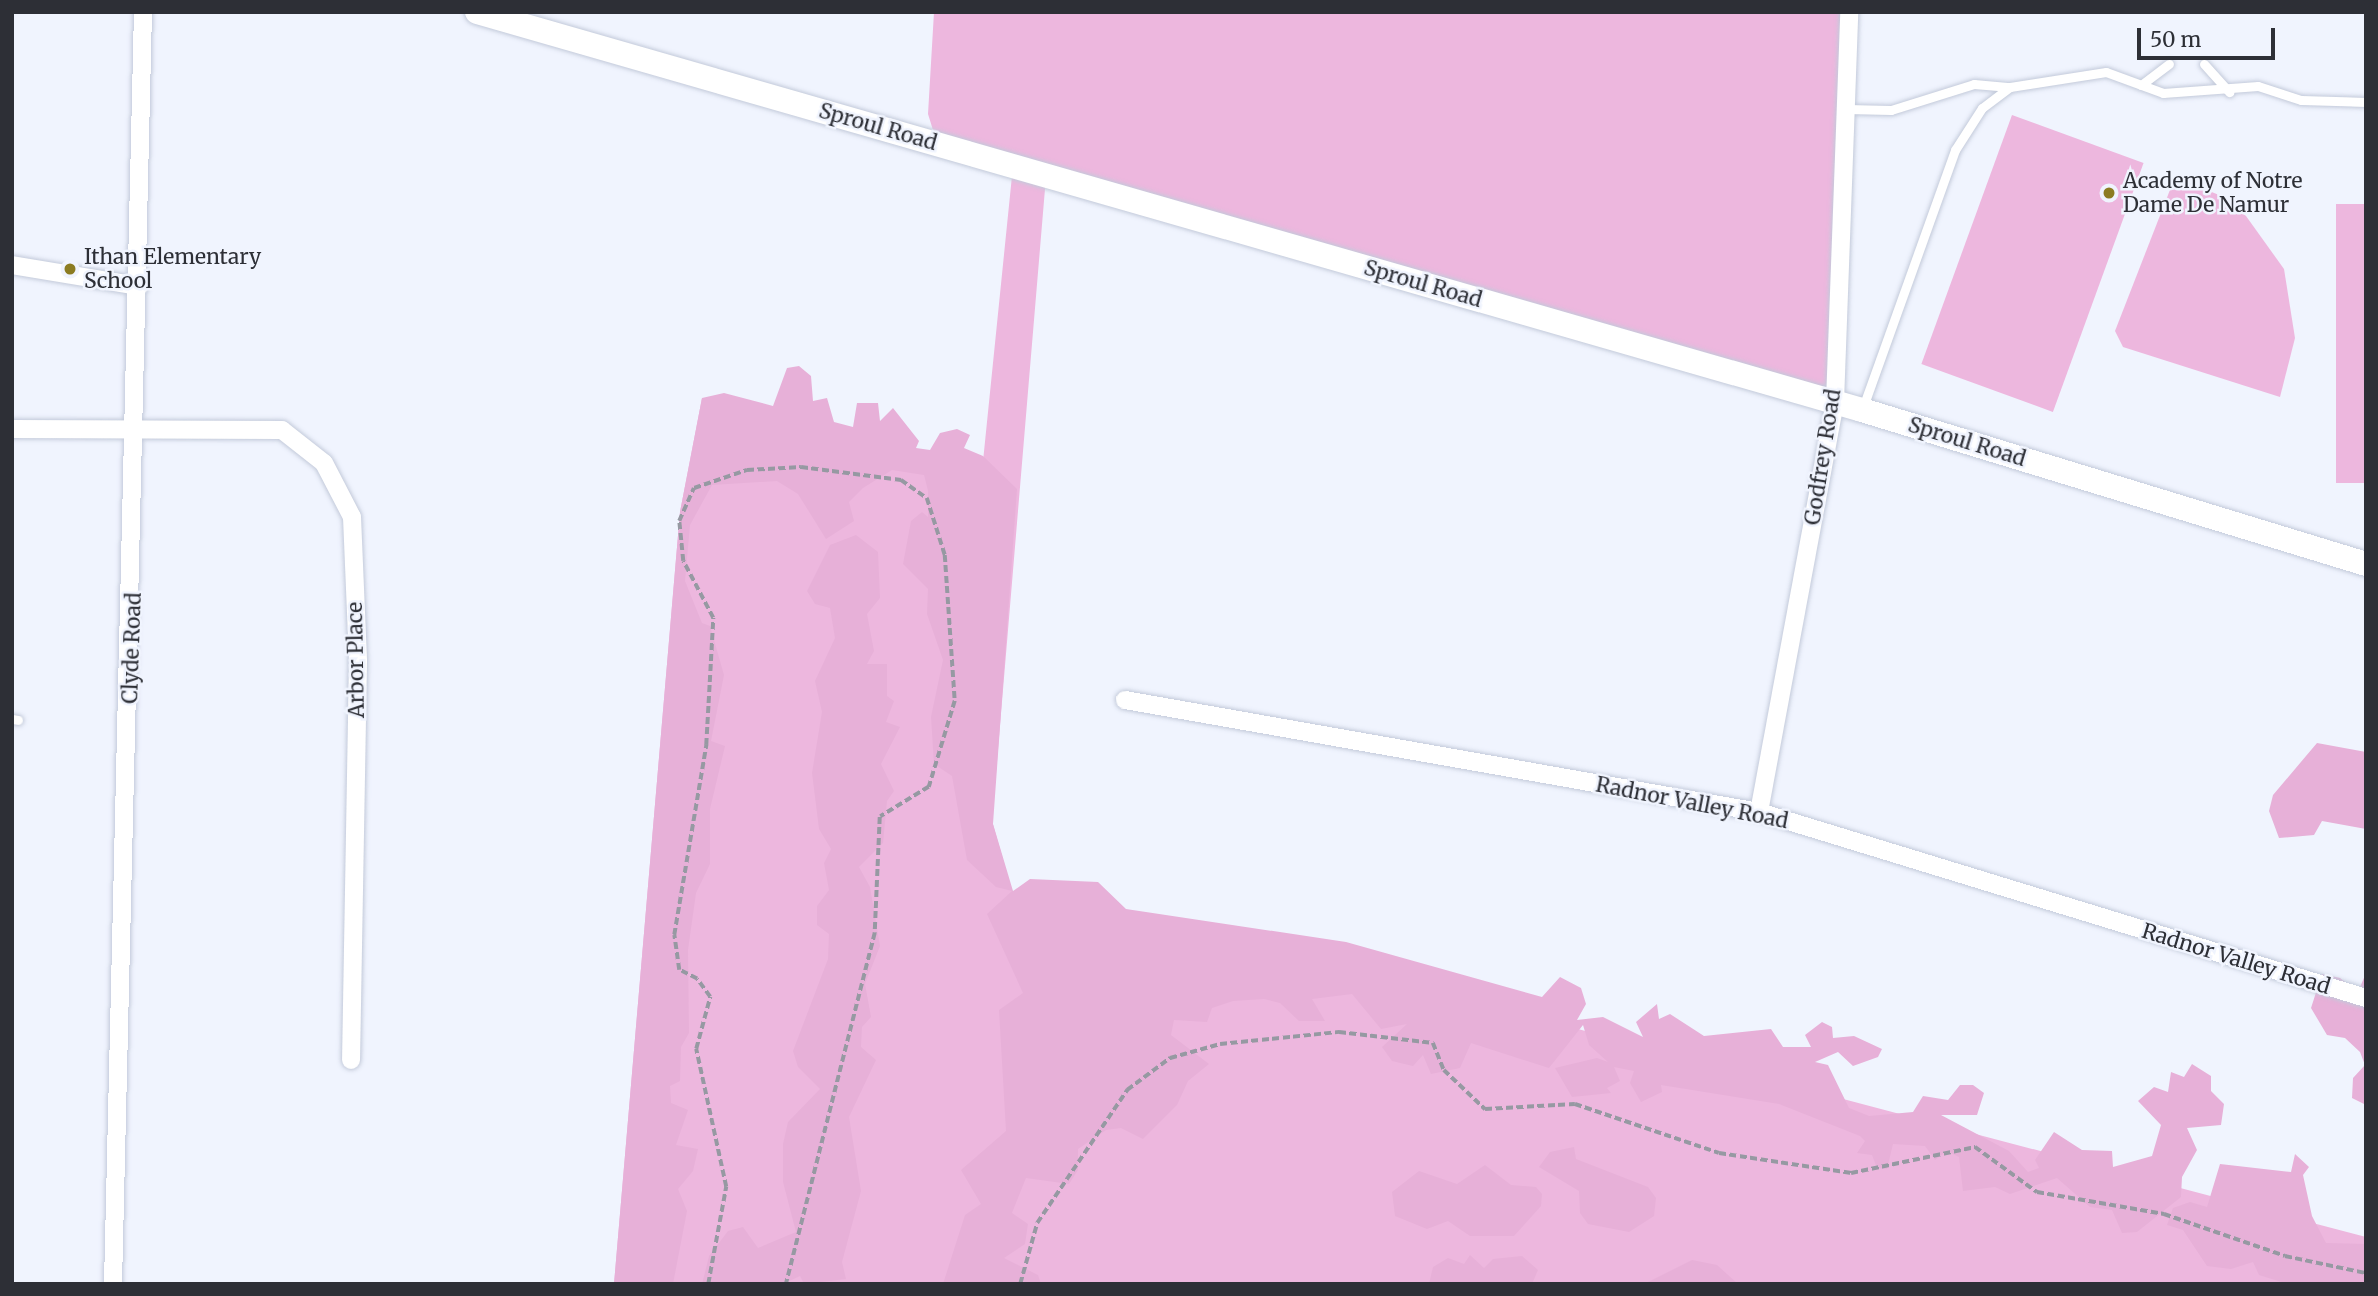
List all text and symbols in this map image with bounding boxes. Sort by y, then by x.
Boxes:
scale bar [2140,14,2278,58]
text: 50 m [2150,26,2201,53]
street label: Sproul Road [816,98,940,156]
place label: Academy of Notre Dame De Namur [2123,168,2302,218]
marker: Academy of Notre Dame De Namur [2101,185,2117,201]
place label: Ithan Elementary School [84,244,261,294]
street label: Sproul Road [1361,255,1485,313]
marker: Ithan Elementary School [62,261,78,277]
street label: Godfrey Road [1800,387,1846,527]
street label: Sproul Road [1905,412,2029,472]
street label: Clyde Road [117,592,147,704]
street label: Arbor Place [342,602,370,718]
street label: Radnor Valley Road [1594,772,1790,834]
street label: Radnor Valley Road [2139,918,2333,1000]

